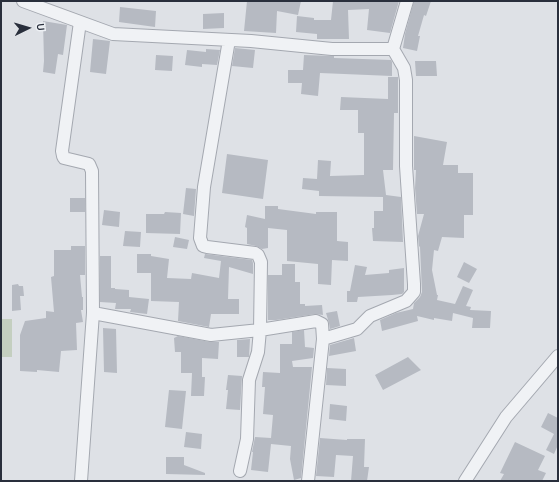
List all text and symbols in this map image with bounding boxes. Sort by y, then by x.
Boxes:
north arrow [8,8,48,48]
text: U [34,23,47,31]

